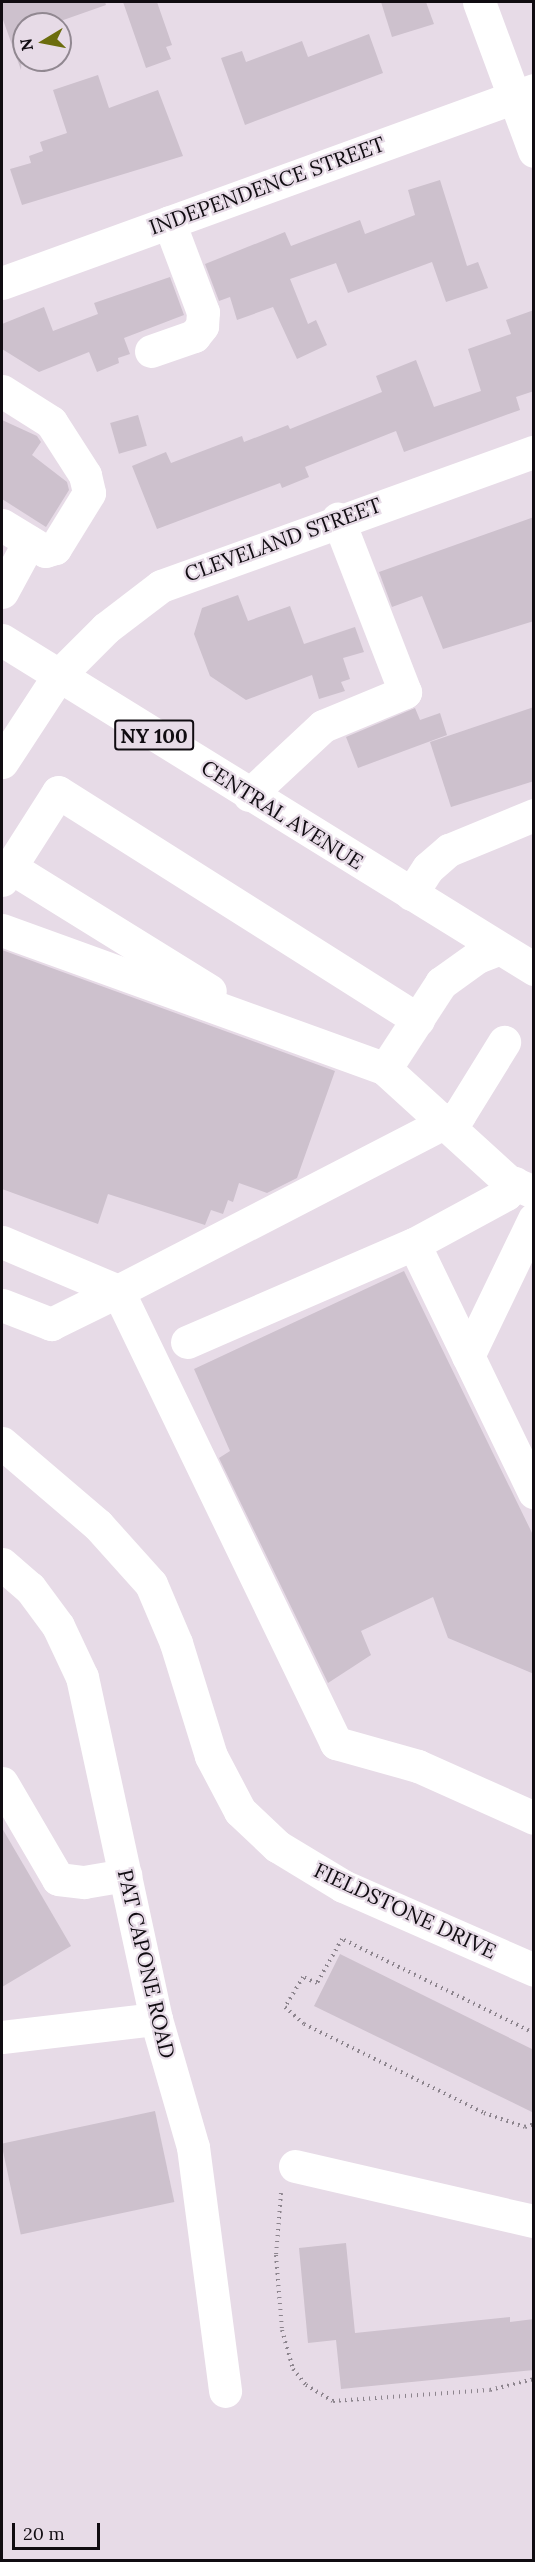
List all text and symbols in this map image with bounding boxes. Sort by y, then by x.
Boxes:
north arrow [12,12,72,72]
text: N [15,37,37,53]
street label: INDEPENDENCE STREET [146,132,388,240]
street label: CLEVELAND STREET [181,493,385,587]
road number: NY 100 [114,718,195,752]
street label: CENTRAL AVENUE [196,755,368,875]
street label: FIELDSTONE DRIVE [310,1858,500,1964]
street label: PAT CAPONE ROAD [112,1867,180,2061]
scale bar [15,2511,104,2549]
text: 20 m [23,2522,65,2545]

